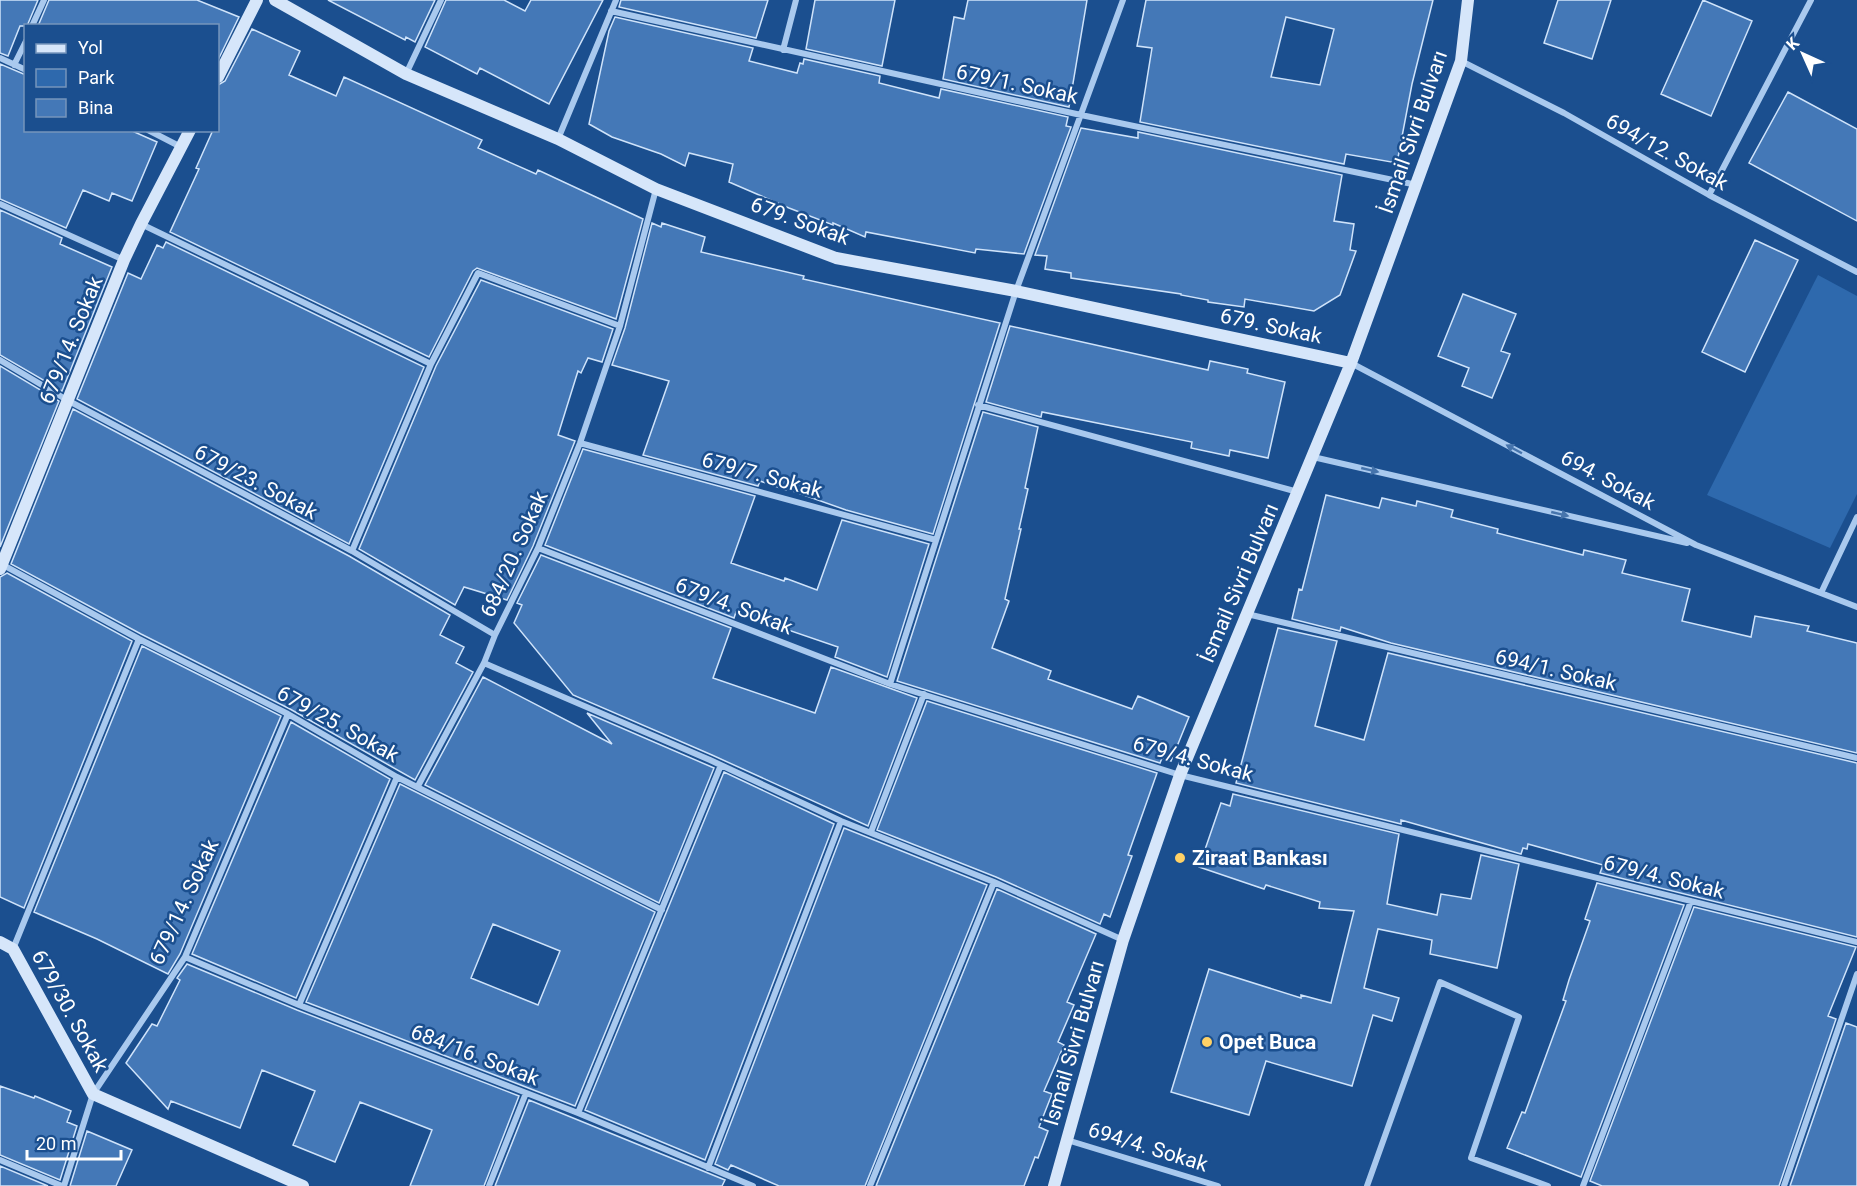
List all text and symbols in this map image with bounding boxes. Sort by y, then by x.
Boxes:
legend [24,24,219,132]
north arrow [1773,24,1833,84]
text: K [1782,33,1804,54]
text: Yol [78,37,103,58]
street label: İsmail Sivri Bulvarı [1374,47,1452,217]
street label: 679/1. Sokak [954,59,1080,109]
text: Park [78,67,115,88]
text: Bina [78,97,113,118]
street label: 694/12. Sokak [1602,109,1732,196]
street label: 679. Sokak [747,192,853,250]
street label: 679/14. Sokak [34,272,108,407]
street label: 679. Sokak [1218,304,1324,349]
street label: 679/23. Sokak [191,440,322,525]
one-way arrow [1506,444,1523,454]
street label: 694. Sokak [1557,445,1660,515]
street label: 679/7. Sokak [699,447,825,503]
one-way arrow [1361,466,1379,476]
street label: 684/20. Sokak [475,487,553,621]
street label: İsmail Sivri Bulvarı [1195,500,1283,666]
one-way arrow [1551,510,1570,519]
street label: 679/4. Sokak [672,573,796,640]
street label: 694/1. Sokak [1493,644,1619,696]
street label: 679/25. Sokak [273,681,403,768]
street label: 679/4. Sokak [1130,731,1256,787]
street label: 679/14. Sokak [144,835,224,969]
place label: Ziraat Bankası [1192,846,1328,870]
street label: 679/4. Sokak [1601,850,1727,904]
marker: Ziraat Bankası [1173,851,1187,865]
street label: 679/30. Sokak [27,946,114,1076]
street label: İsmail Sivri Bulvarı [1039,958,1109,1128]
street label: 684/16. Sokak [407,1020,543,1091]
place label: Opet Buca [1219,1030,1316,1054]
marker: Opet Buca [1200,1035,1214,1049]
street label: 694/4. Sokak [1085,1117,1211,1177]
scale bar [27,1123,122,1161]
text: 20 m [36,1133,76,1154]

